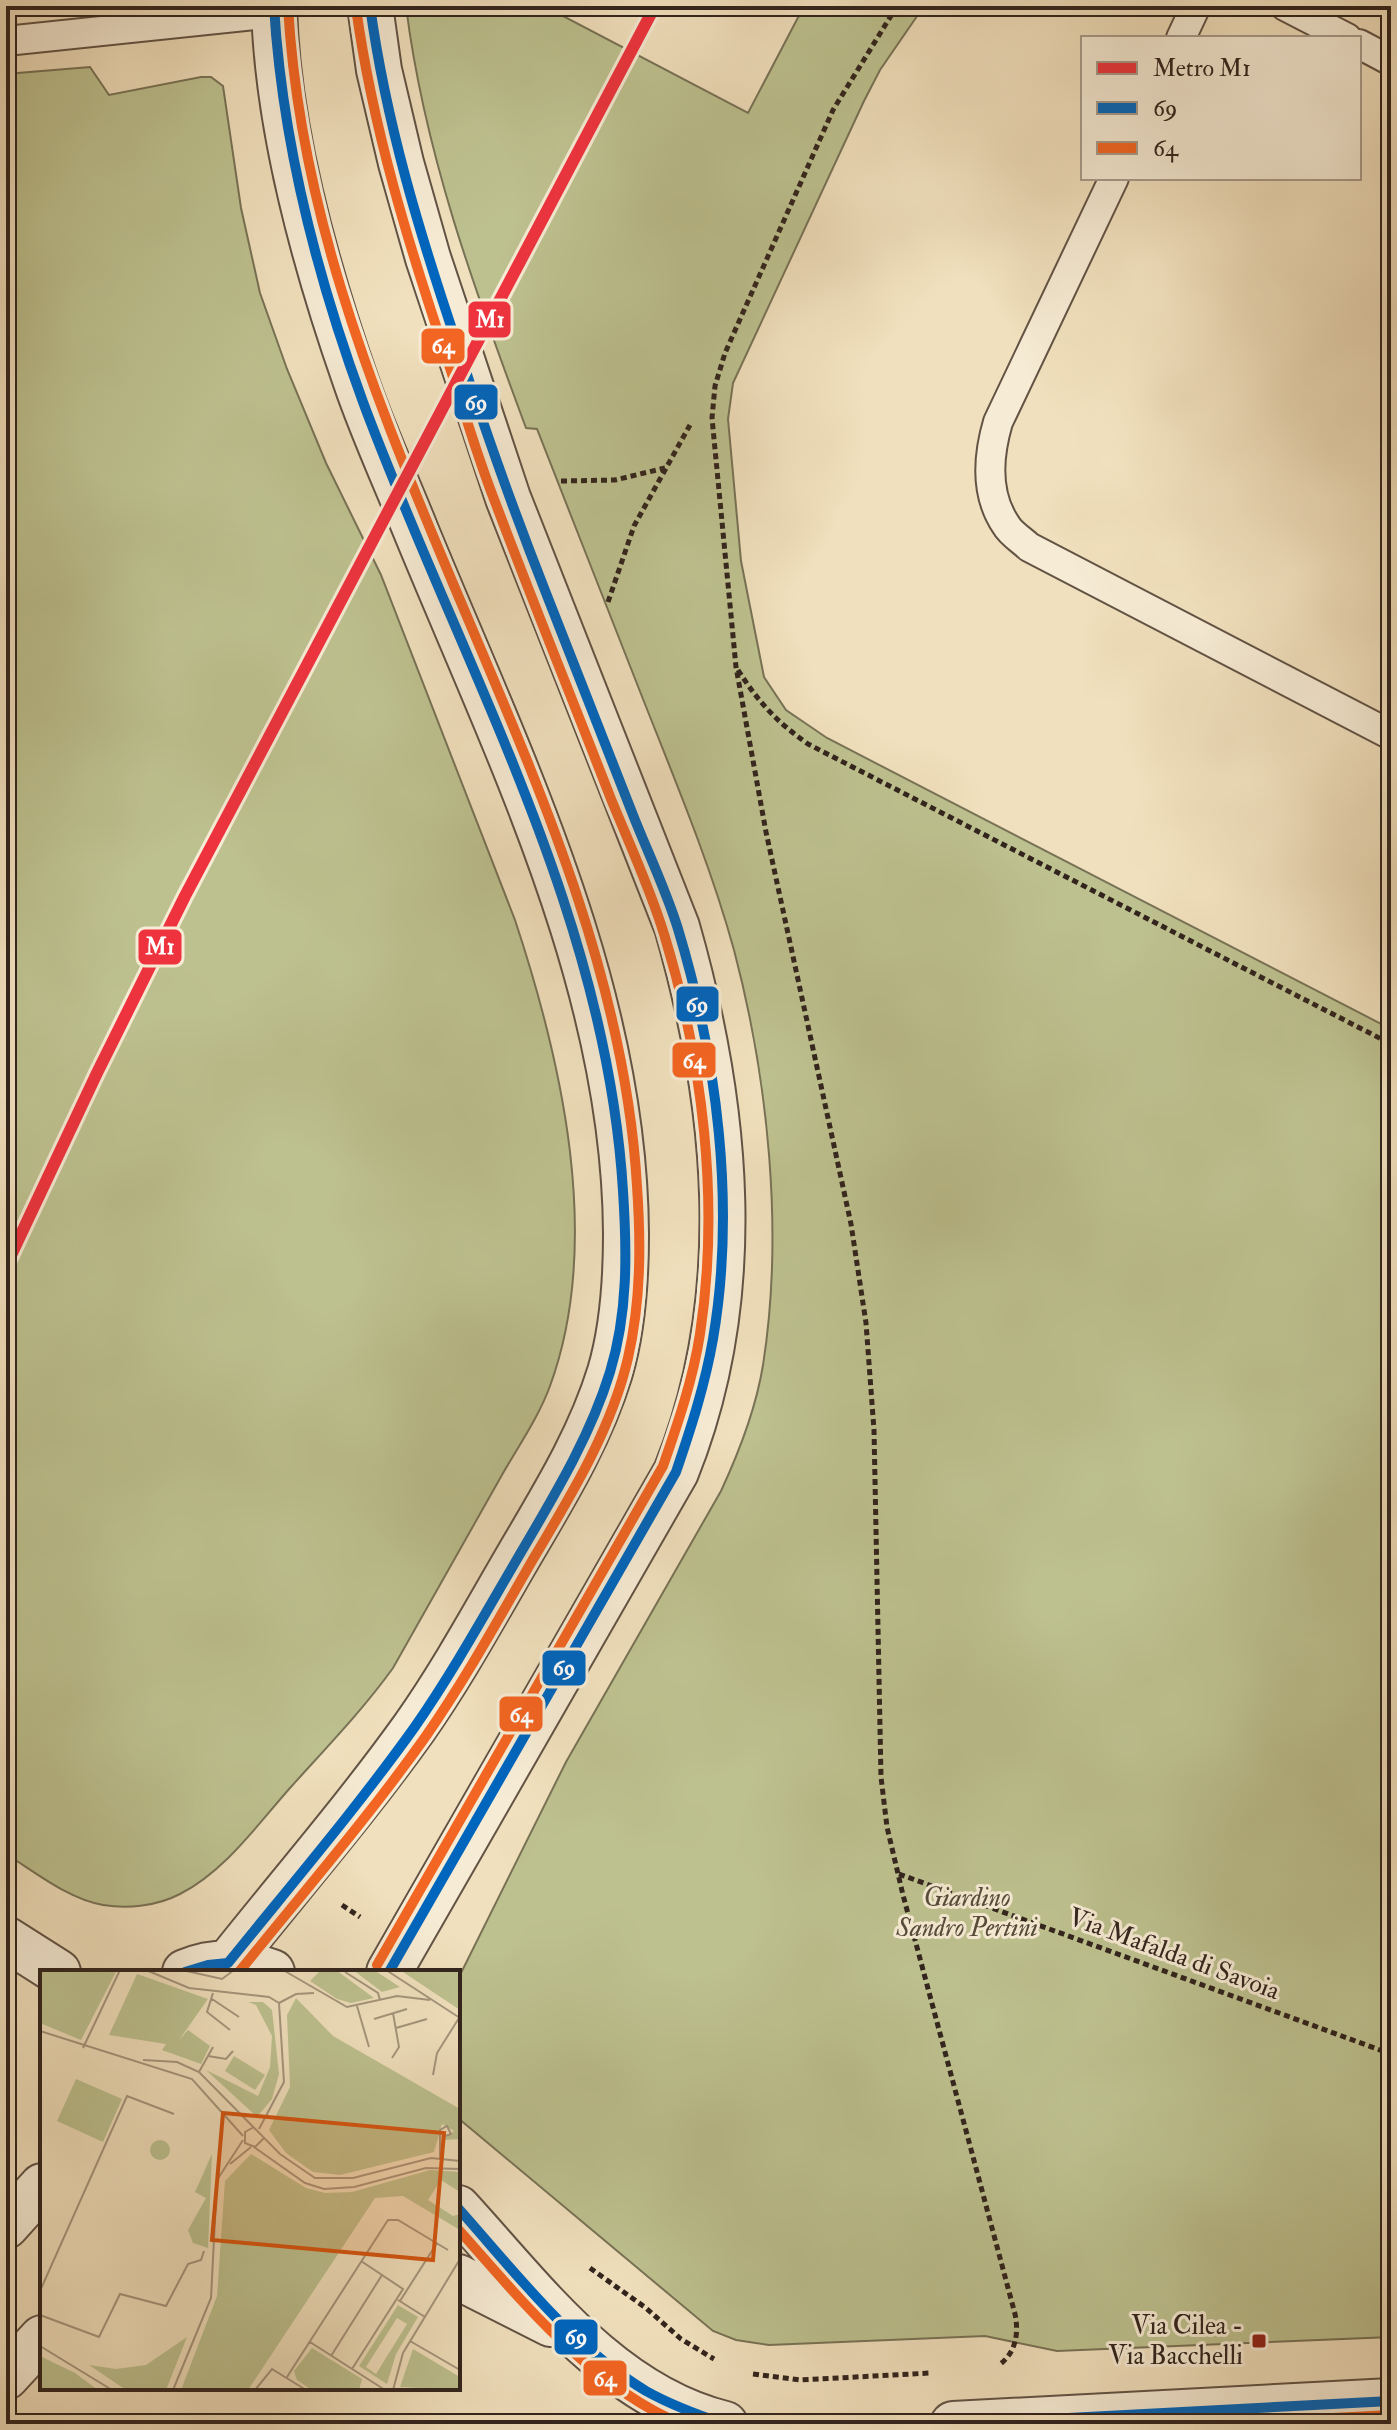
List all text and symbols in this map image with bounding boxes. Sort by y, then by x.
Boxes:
legend [1081,36,1361,180]
text: Metro M1 [1153,53,1251,84]
text: 69 [1153,93,1177,124]
text: 64 [1153,133,1179,164]
line badge: M1 [467,300,512,339]
text: M1 [474,306,505,334]
line badge: 64 [420,327,466,365]
text: 64 [432,332,457,360]
line badge: 69 [453,383,499,421]
text: 69 [465,389,487,417]
line badge: M1 [137,928,183,966]
text: M1 [144,933,175,961]
line badge: 69 [675,985,720,1023]
text: 69 [686,991,708,1019]
line badge: 64 [671,1041,717,1079]
text: 64 [683,1047,708,1075]
line badge: 69 [541,1649,587,1687]
text: 69 [553,1654,575,1682]
line badge: 64 [498,1695,544,1733]
text: 64 [510,1701,535,1729]
park label: Giardino Sandro Pertini [895,1882,1038,1944]
street label: Via Mafalda di Savoia [1064,1901,1284,2007]
inset map [40,1970,460,2390]
place label: Via Cilea - Via Bacchelli [1108,2310,1243,2372]
line badge: 69 [553,2318,599,2356]
text: 69 [565,2323,587,2351]
marker: Via Cilea - Via Bacchelli [1250,2332,1268,2350]
line badge: 64 [582,2359,628,2397]
text: 64 [594,2365,619,2393]

